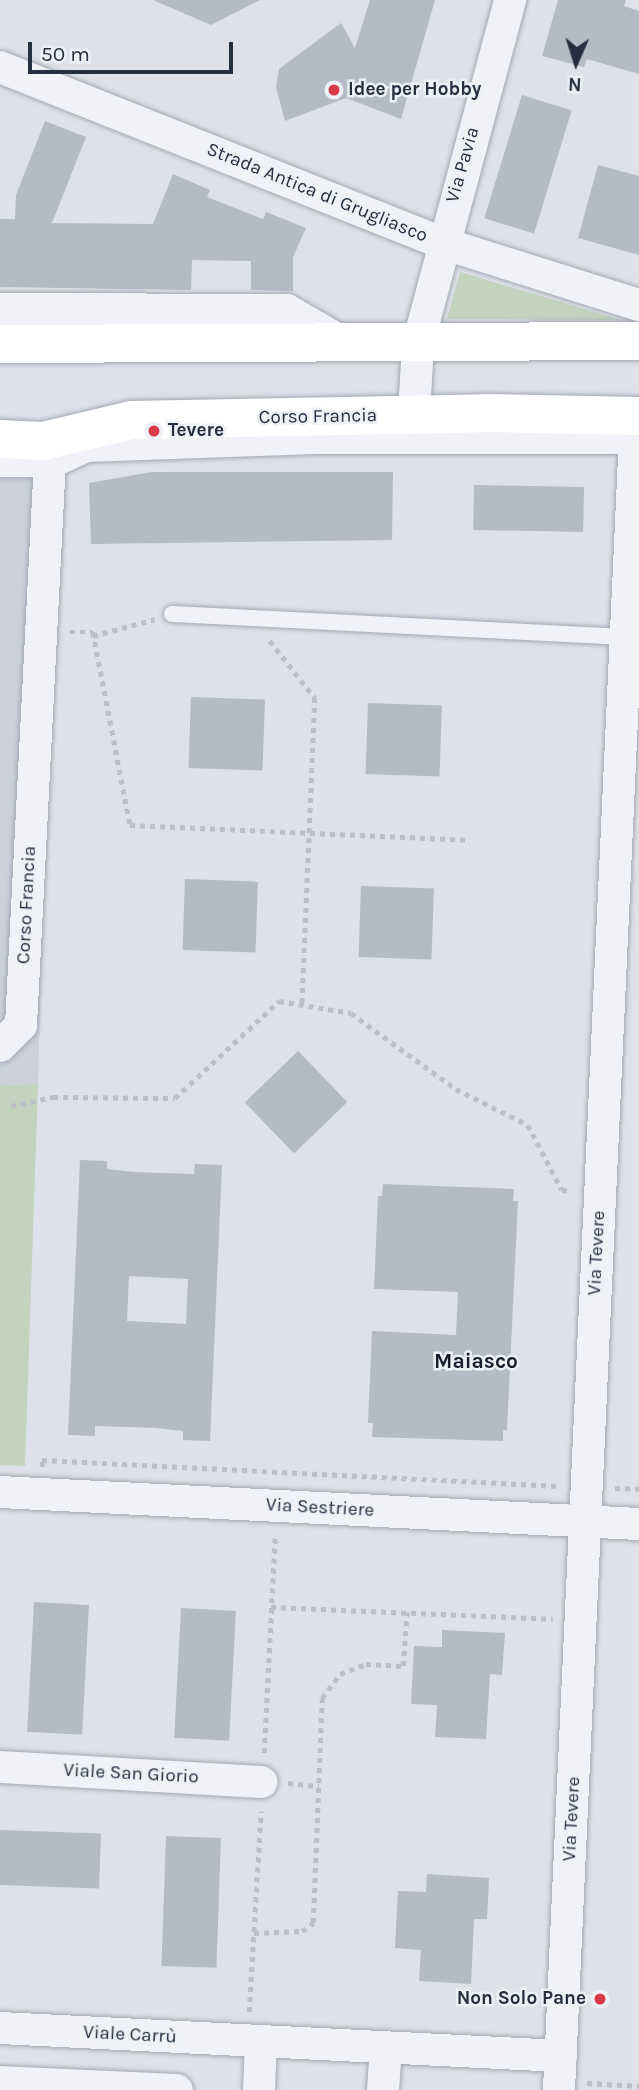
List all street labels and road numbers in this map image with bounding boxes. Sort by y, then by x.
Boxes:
street label: Via Pavia [441,124,485,206]
street label: Strada Antica di Grugliasco [203,138,431,248]
street label: Corso Francia [259,405,377,429]
street label: Corso Francia [13,845,41,965]
street label: Via Tevere [583,1210,611,1296]
street label: Via Sestriere [265,1494,375,1522]
street label: Viale San Giorio [63,1759,199,1789]
street label: Via Tevere [558,1776,586,1862]
street label: Viale Carrù [83,2021,177,2049]

